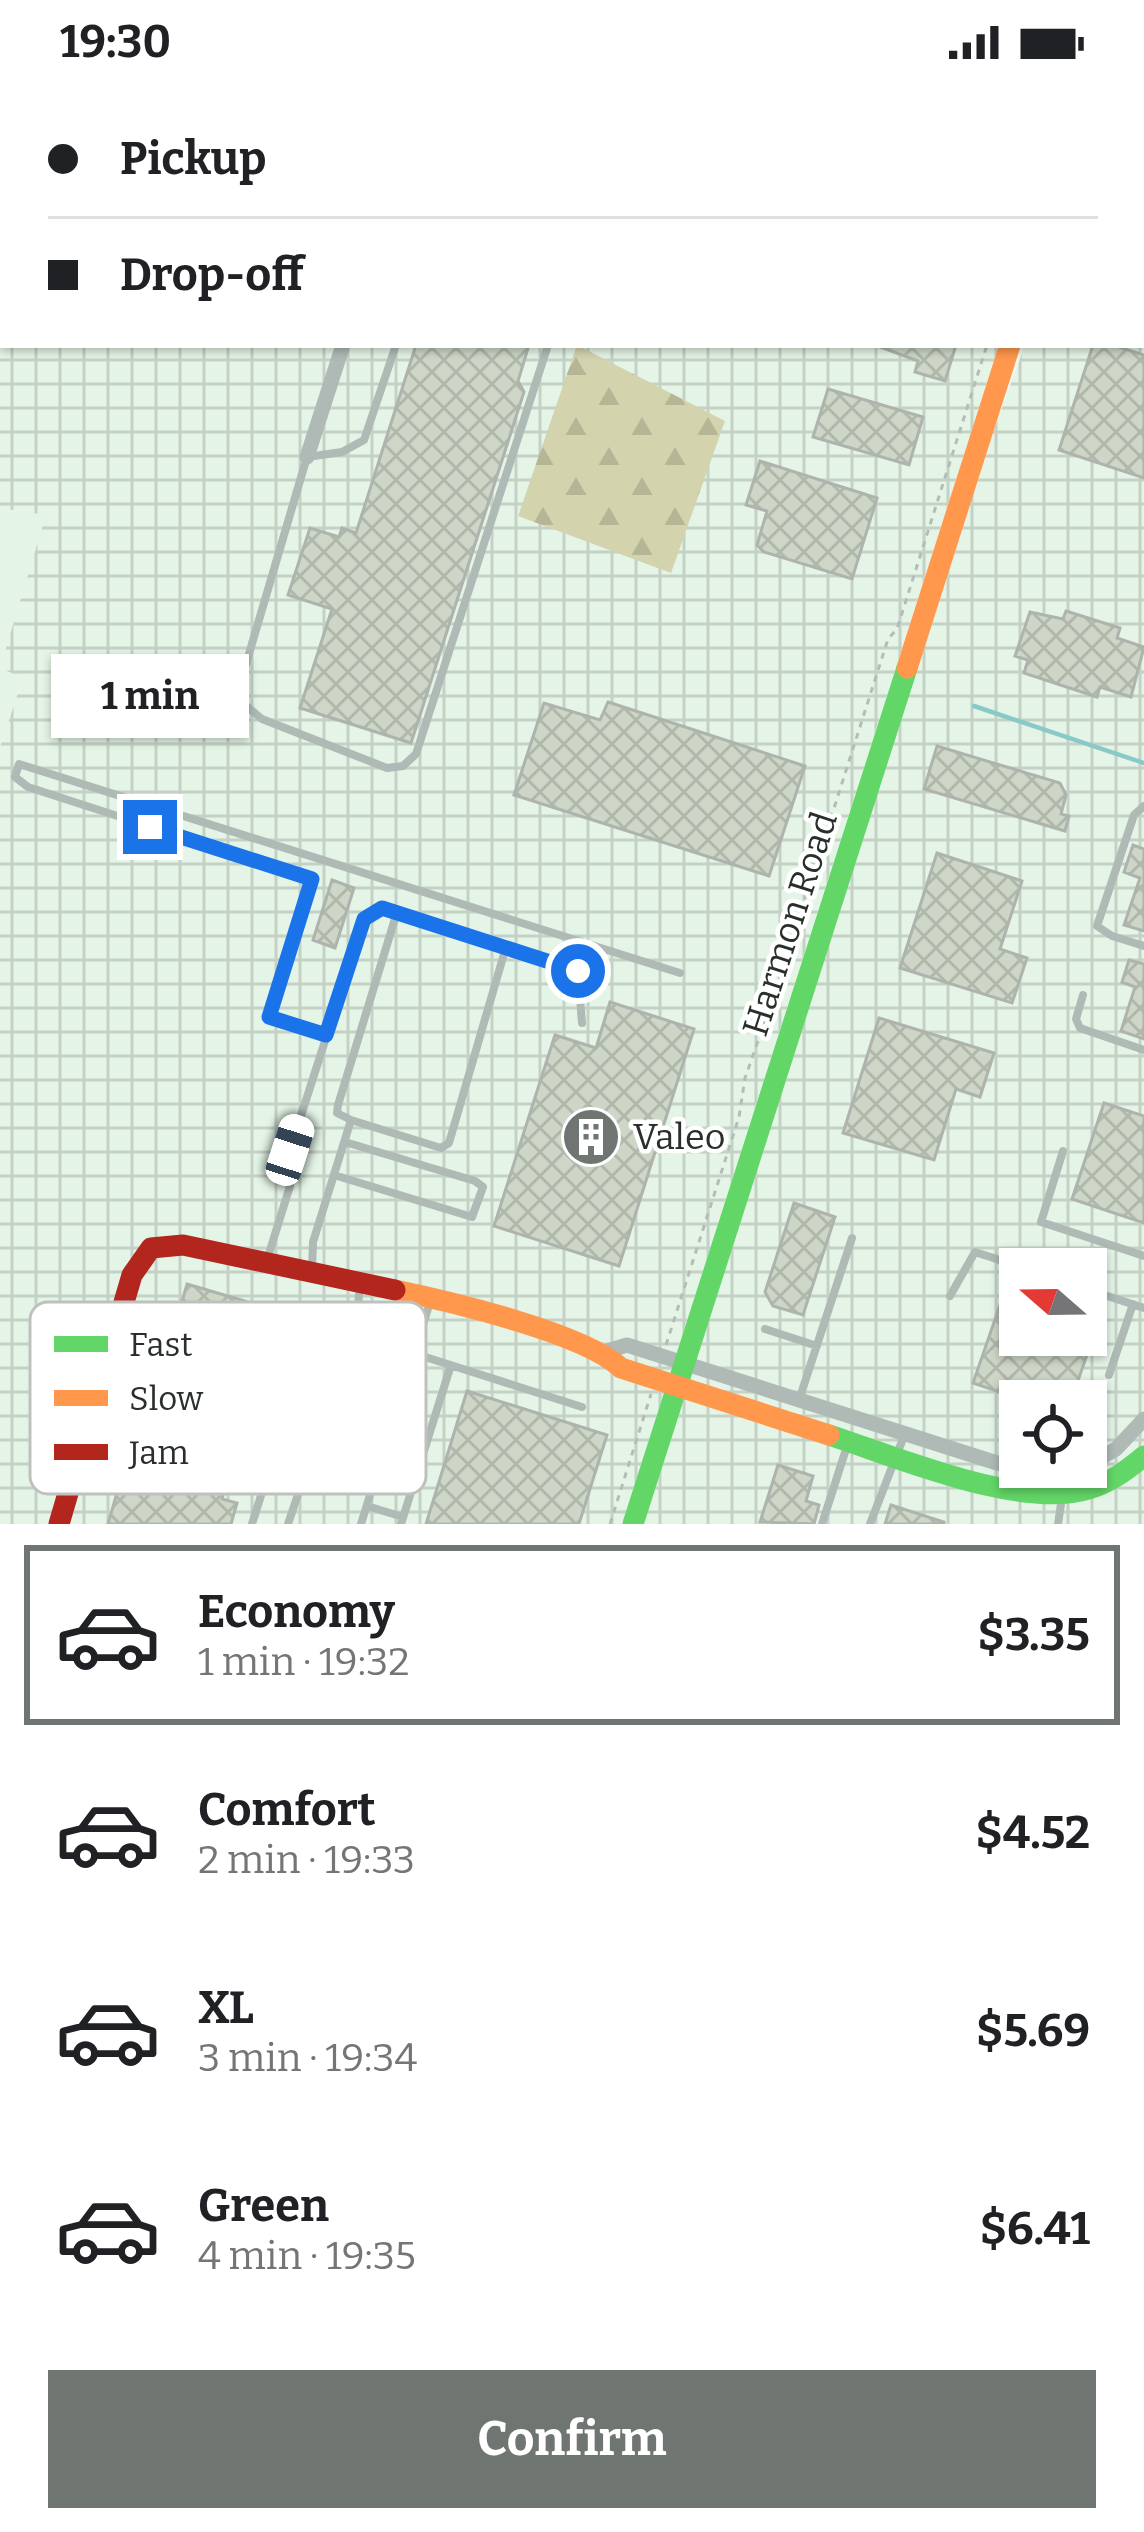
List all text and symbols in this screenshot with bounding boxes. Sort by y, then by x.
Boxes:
text: 19:30 [60,15,171,69]
text: Pickup [120,132,266,186]
text: Drop-off [120,248,304,302]
callout: 1 min [51,653,249,737]
text: 1 min [101,673,199,719]
route end [123,800,177,854]
street label: Harmon Road [733,806,847,1042]
route start [551,944,605,998]
building icon: Valeo [560,1106,622,1168]
car [262,1110,318,1190]
place label: Valeo [633,1115,725,1159]
north arrow [999,1248,1107,1356]
map controls [999,1248,1107,1488]
legend [30,1302,426,1494]
text: Fast [129,1325,192,1365]
text: Slow [129,1379,204,1419]
button: locate [999,1380,1107,1488]
text: Jam [128,1433,189,1473]
icon: car [54,1581,162,1689]
text: Economy [198,1585,395,1639]
text: $3.35 [978,1608,1090,1662]
text: 1 min · 19:32 [198,1639,409,1685]
icon: car [54,1779,162,1887]
text: Comfort [198,1783,376,1837]
text: $4.52 [975,1806,1090,1860]
text: 2 min · 19:33 [198,1837,415,1883]
icon: car [54,1977,162,2085]
text: XL [198,1981,254,2035]
text: $5.69 [976,2004,1090,2058]
text: 3 min · 19:34 [198,2035,417,2081]
icon: car [54,2175,162,2283]
text: Green [198,2179,329,2233]
text: $6.41 [980,2202,1090,2256]
text: 4 min · 19:35 [198,2233,416,2279]
button: Confirm [48,2370,1096,2508]

